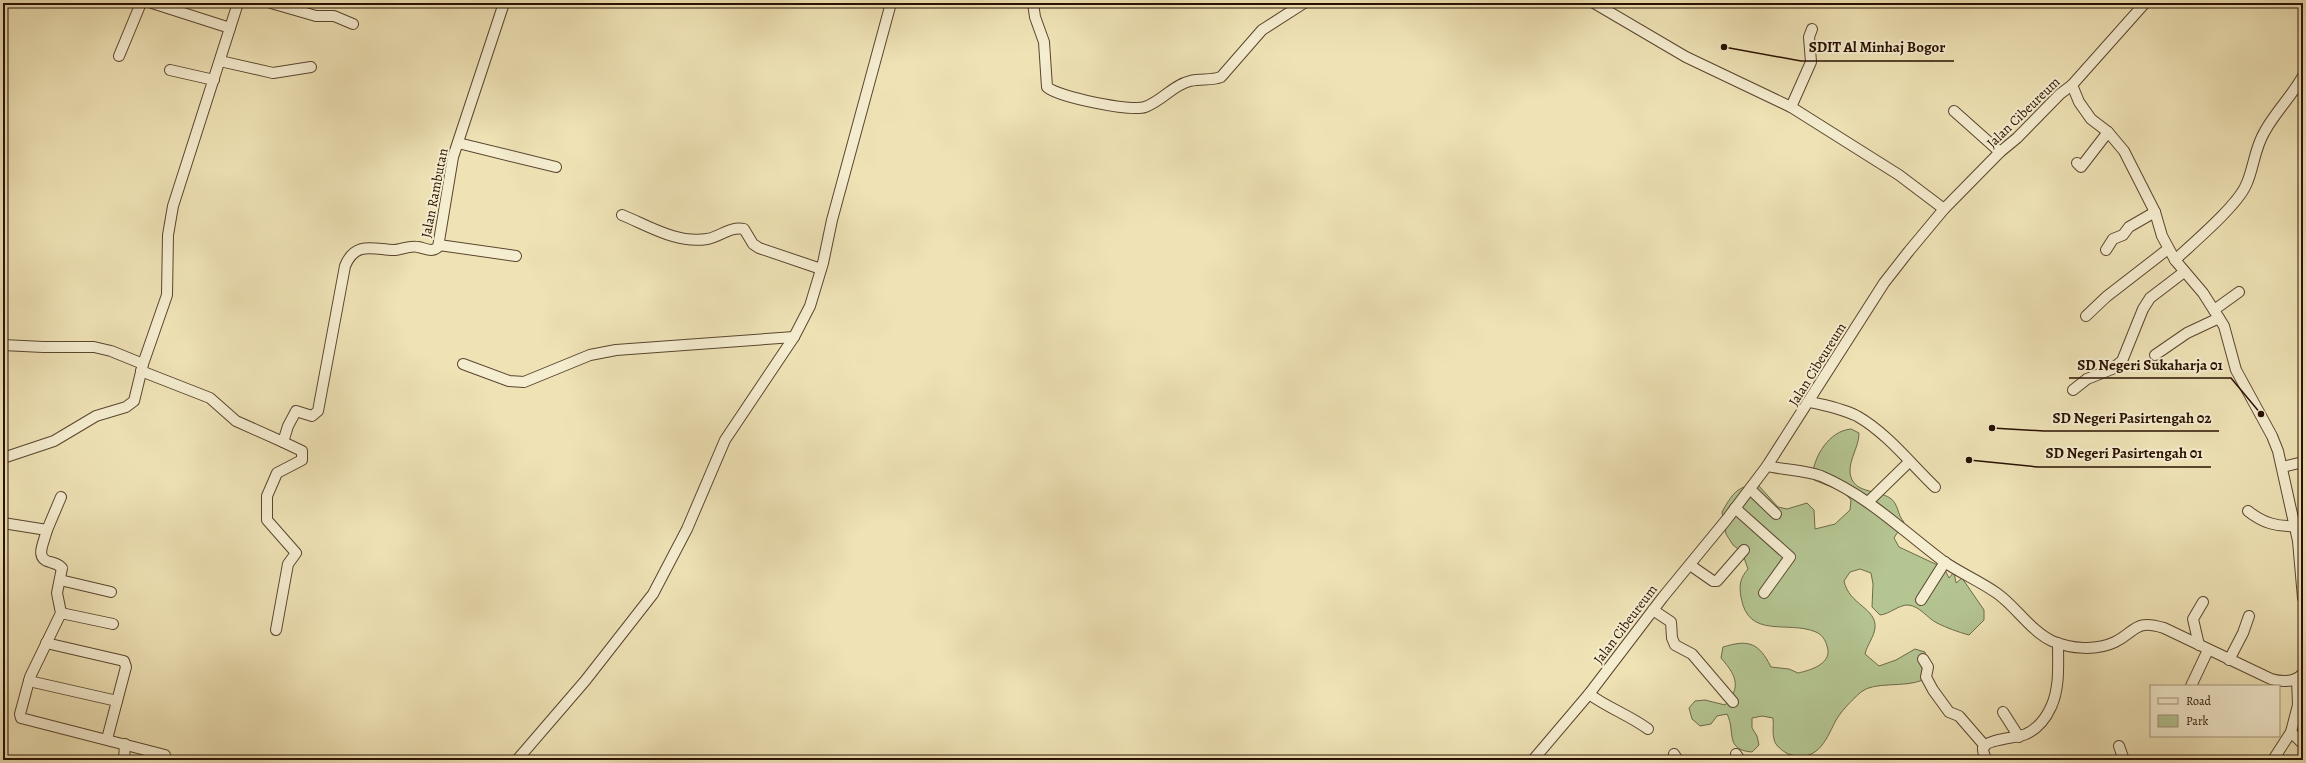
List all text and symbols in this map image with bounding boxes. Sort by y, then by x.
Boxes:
callout: SDIT Al Minhaj Bogor [1801,34,1954,61]
text: SDIT Al Minhaj Bogor [1809,37,1945,57]
street label: Jalan Cibeureum [1983,72,2064,152]
street label: Jalan Rambutan [416,146,453,240]
street label: Jalan Cibeureum [1784,319,1851,410]
callout: SD Negeri Sukaharja 01 [2069,351,2231,378]
text: SD Negeri Sukaharja 01 [2077,355,2223,375]
callout: SD Negeri Pasirtengah 02 [2044,404,2219,431]
text: SD Negeri Pasirtengah 02 [2052,408,2212,428]
callout: SD Negeri Pasirtengah 01 [2038,440,2211,467]
text: SD Negeri Pasirtengah 01 [2045,443,2203,463]
street label: Jalan Cibeureum [1589,580,1662,668]
legend [2150,685,2280,737]
text: Road [2186,693,2212,709]
text: Park [2186,713,2209,729]

